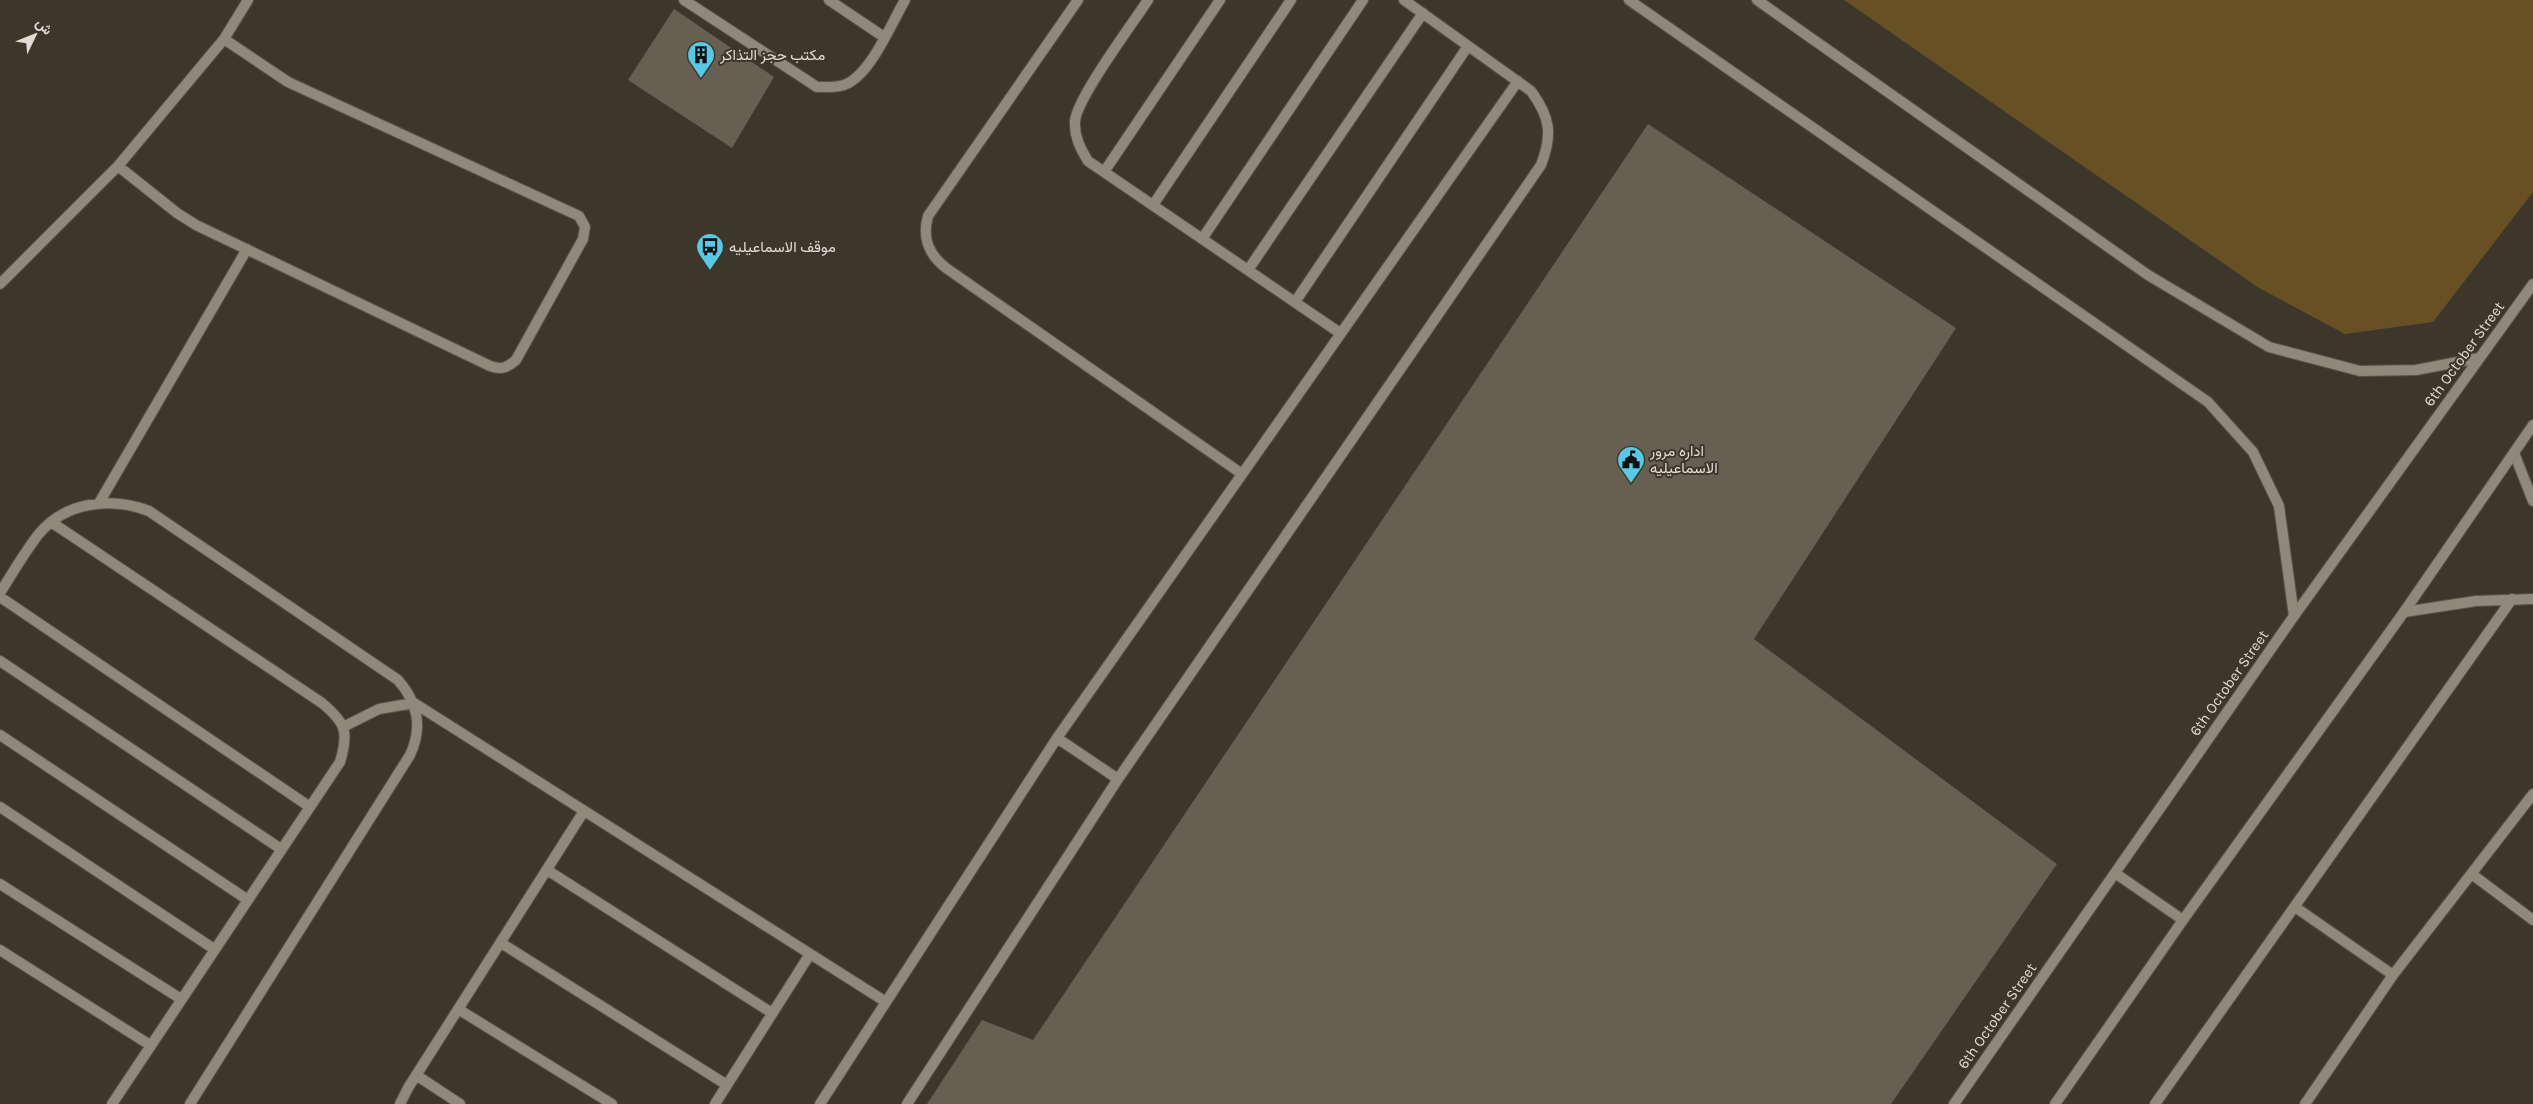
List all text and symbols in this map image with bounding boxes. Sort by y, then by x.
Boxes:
north arrow [10,10,60,60]
text: ش [32,15,56,39]
building icon: مكتب حجز التذاكر [686,40,716,79]
place label: مكتب حجز التذاكر [719,46,825,64]
bus stop icon: موقف الاسماعيليه [695,232,725,271]
place label: موقف الاسماعيليه [729,238,836,256]
street label: 6th October Street [2420,298,2508,410]
place label: اداره مرور الاسماعيليه [1649,442,1718,477]
public building icon: اداره مرور الاسماعيليه [1616,445,1646,484]
street label: 6th October Street [2186,626,2272,739]
street label: 6th October Street [1954,959,2040,1072]

